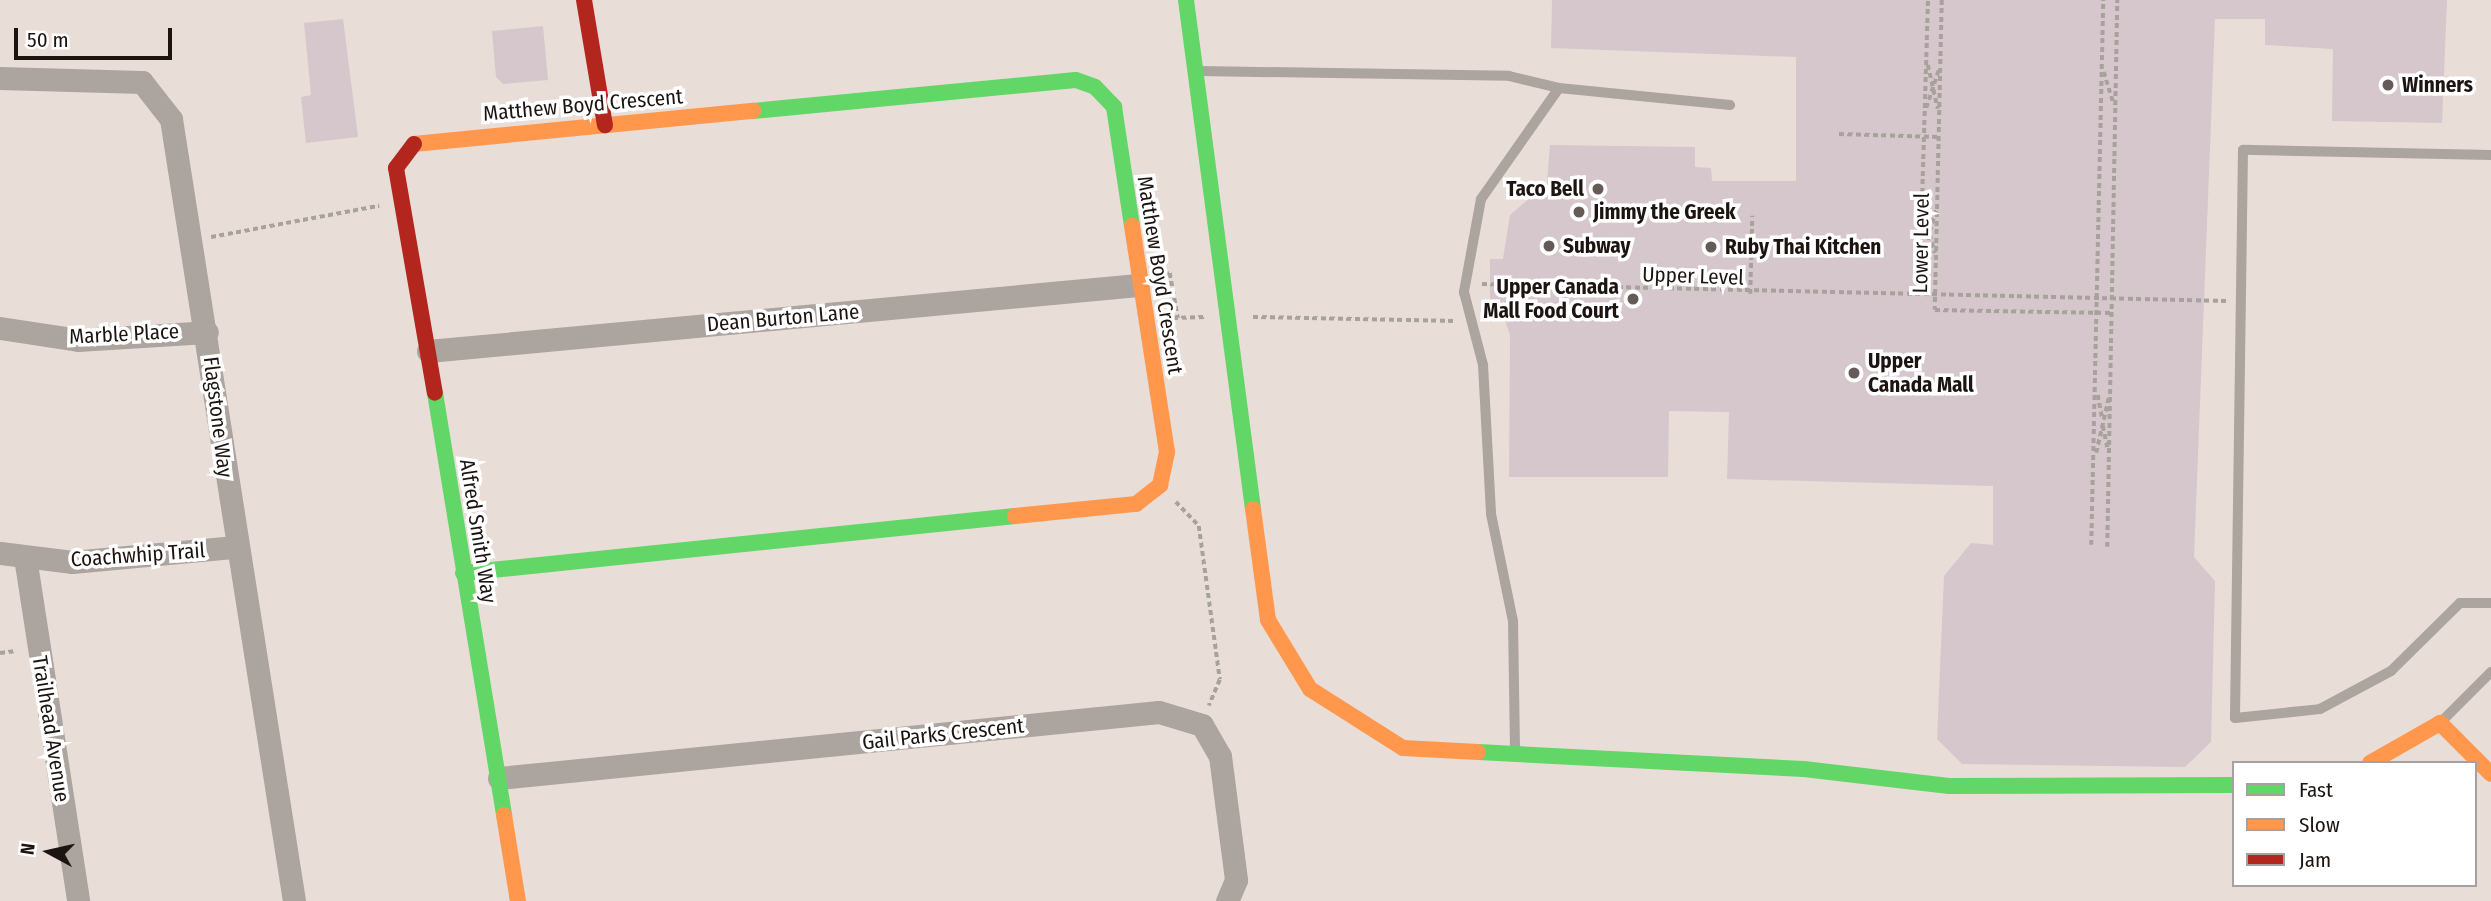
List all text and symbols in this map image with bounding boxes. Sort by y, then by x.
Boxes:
scale bar [18,14,175,58]
text: 50 m [27,27,69,53]
place label: Winners [2402,72,2473,98]
marker: Winners [2380,77,2396,93]
street label: Matthew Boyd Crescent [482,84,684,126]
street label: Matthew Boyd Crescent [1132,174,1188,376]
place label: Taco Bell [1506,176,1584,202]
marker: Taco Bell [1590,181,1606,197]
street label: Lower Level [1908,192,1934,294]
place label: Jimmy the Greek [1593,199,1736,225]
marker: Jimmy the Greek [1571,204,1587,220]
place label: Subway [1563,233,1630,259]
place label: Ruby Thai Kitchen [1725,234,1881,260]
marker: Subway [1541,238,1557,254]
marker: Ruby Thai Kitchen [1703,239,1719,255]
street label: Upper Level [1642,262,1744,290]
place label: Upper Canada Mall Food Court [1483,274,1619,324]
marker: Upper Canada Mall Food Court [1625,291,1641,307]
street label: Dean Burton Lane [706,299,860,337]
street label: Marble Place [68,319,180,349]
place label: Upper Canada Mall [1868,348,1974,398]
street label: Flagstone Way [198,355,238,479]
marker: Upper Canada Mall [1846,365,1862,381]
street label: Alfred Smith Way [454,457,502,605]
street label: Coachwhip Trail [70,538,206,572]
street label: Trailhead Avenue [27,654,75,804]
street label: Gail Parks Crescent [861,713,1025,755]
legend [2232,761,2477,887]
text: Fast [2299,777,2333,803]
text: Slow [2299,812,2340,838]
north arrow [14,817,84,887]
text: N [16,842,40,856]
text: Jam [2299,847,2331,873]

